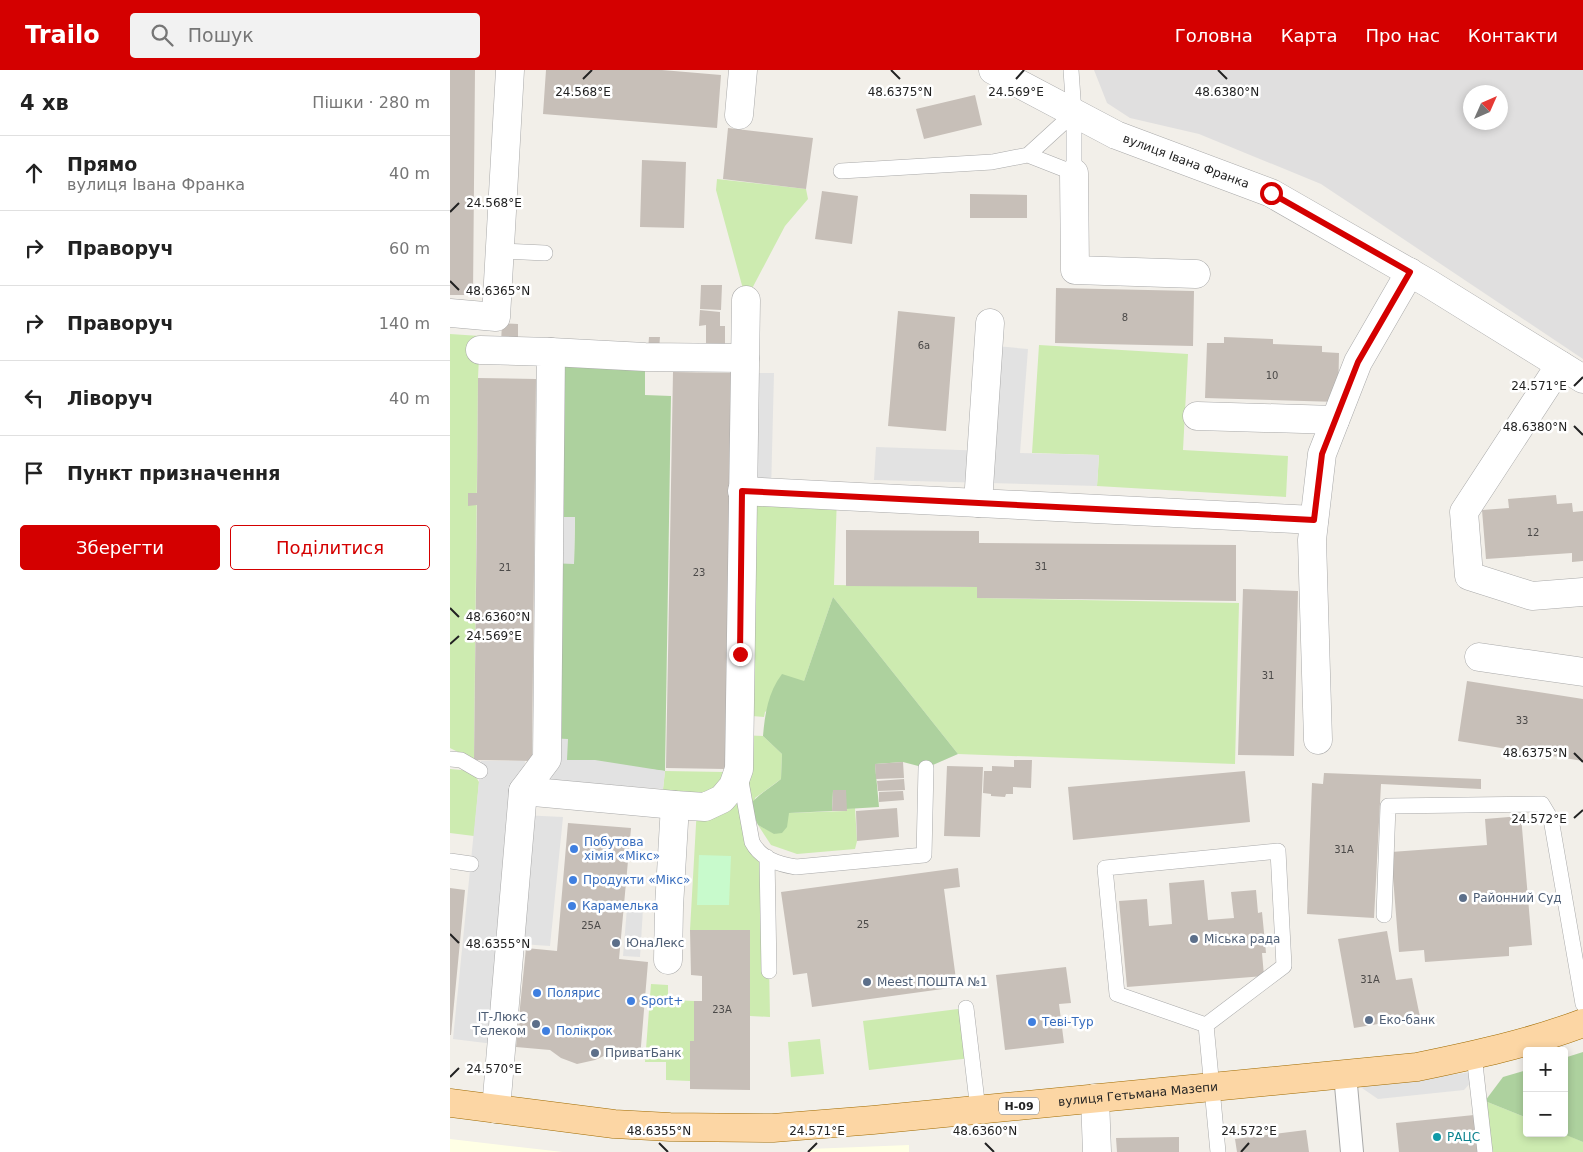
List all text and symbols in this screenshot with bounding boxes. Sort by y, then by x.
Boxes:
search box [130,13,480,58]
text: Trailo [25,21,100,49]
icon: search [148,21,176,49]
text: Пошук [188,24,254,46]
text: Головна [1175,25,1253,46]
text: Карта [1281,25,1337,46]
text: Про нас [1365,25,1440,46]
text: Контакти [1468,25,1558,46]
text: 24.568°E [555,85,611,99]
text: 48.6375°N [868,85,932,99]
text: 24.569°E [988,85,1044,99]
text: 48.6380°N [1195,85,1259,99]
north arrow [1463,85,1508,130]
text: 4 хв [20,91,69,115]
text: Пішки · 280 m [312,93,430,112]
street label: вулиця Івана Франка [1121,131,1251,191]
text: Прямо [67,153,137,175]
icon: ahead [20,159,48,187]
text: 40 m [389,164,430,183]
text: вулиця Івана Франка [67,175,245,194]
route start [1260,182,1283,205]
text: 24.568°E [466,196,522,210]
icon: right [20,234,48,262]
text: Праворуч [67,237,173,259]
text: 60 m [389,239,430,258]
text: 48.6365°N [466,284,530,298]
icon: right [20,309,48,337]
text: Праворуч [67,312,173,334]
house number: 8 [1122,312,1128,323]
text: 140 m [379,314,430,333]
house number: 6а [918,340,930,351]
house number: 10 [1266,370,1278,381]
text: 24.571°E [1511,379,1567,393]
icon: left [20,384,48,412]
text: Ліворуч [67,387,153,409]
text: 40 m [389,389,430,408]
text: 48.6380°N [1503,420,1567,434]
icon: arrive [20,459,48,487]
text: Пункт призначення [67,462,280,484]
button: Зберегти [20,525,220,570]
button: Поділитися [230,525,430,570]
house number: 12 [1527,527,1539,538]
house number: 31 [1035,561,1047,572]
house number: 21 [499,562,511,573]
house number: 23 [693,567,705,578]
text: 48.6360°N [466,610,530,624]
text: 24.569°E [466,629,522,643]
route end [729,643,752,666]
house number: 31 [1262,670,1274,681]
house number: 33 [1516,715,1528,726]
text: 48.6375°N [1503,746,1567,760]
text: 24.572°E [1511,812,1567,826]
place label: Побутова хімія «Мікс» [584,835,660,863]
marker: Побутова хімія «Мікс» [568,843,580,855]
house number: 31А [1334,844,1354,855]
place label: Продукти «Мікс» [583,873,690,887]
marker: Продукти «Мікс» [567,874,579,886]
place label: Районний Суд [1473,891,1562,905]
marker: Районний Суд [1457,892,1469,904]
place label: Карамелька [582,899,659,913]
marker: Карамелька [566,900,578,912]
house number: 25 [857,919,869,930]
house number: 25А [581,920,601,931]
place label: Міська рада [1204,932,1280,946]
marker: Міська рада [1188,933,1200,945]
place label: ЮнаЛекс [626,936,684,950]
text: 48.6355°N [466,937,530,951]
marker: ЮнаЛекс [610,937,622,949]
house number: 31А [1360,974,1380,985]
place label: Meest ПОШТА №1 [877,975,988,989]
marker: Meest ПОШТА №1 [861,976,873,988]
place label: Полярис [547,986,600,1000]
marker: Полярис [531,987,543,999]
place label: Sport+ [641,994,683,1008]
marker: Sport+ [625,995,637,1007]
house number: 23А [712,1004,732,1015]
place label: ІТ-Люкс Телеком [472,1010,526,1038]
place label: Еко-банк [1379,1013,1435,1027]
marker: Еко-банк [1363,1014,1375,1026]
place label: Теві-Тур [1041,1015,1094,1029]
marker: Теві-Тур [1026,1016,1038,1028]
marker: ІТ-Люкс Телеком [530,1018,542,1030]
place label: Полікрок [556,1024,613,1038]
marker: Полікрок [540,1025,552,1037]
place label: ПриватБанк [605,1046,682,1060]
marker: ПриватБанк [589,1047,601,1059]
map controls [1523,1047,1568,1137]
button: + [1523,1047,1568,1092]
text: 24.570°E [466,1062,522,1076]
street label: вулиця Гетьмана Мазепи [1058,1079,1218,1109]
button: − [1523,1092,1568,1137]
road number: Н-09 [999,1098,1039,1114]
text: 48.6355°N [627,1124,691,1138]
text: 24.571°E [789,1124,845,1138]
text: 48.6360°N [953,1124,1017,1138]
text: 24.572°E [1221,1124,1277,1138]
place label: РАЦС [1447,1130,1480,1144]
marker: РАЦС [1431,1131,1443,1143]

